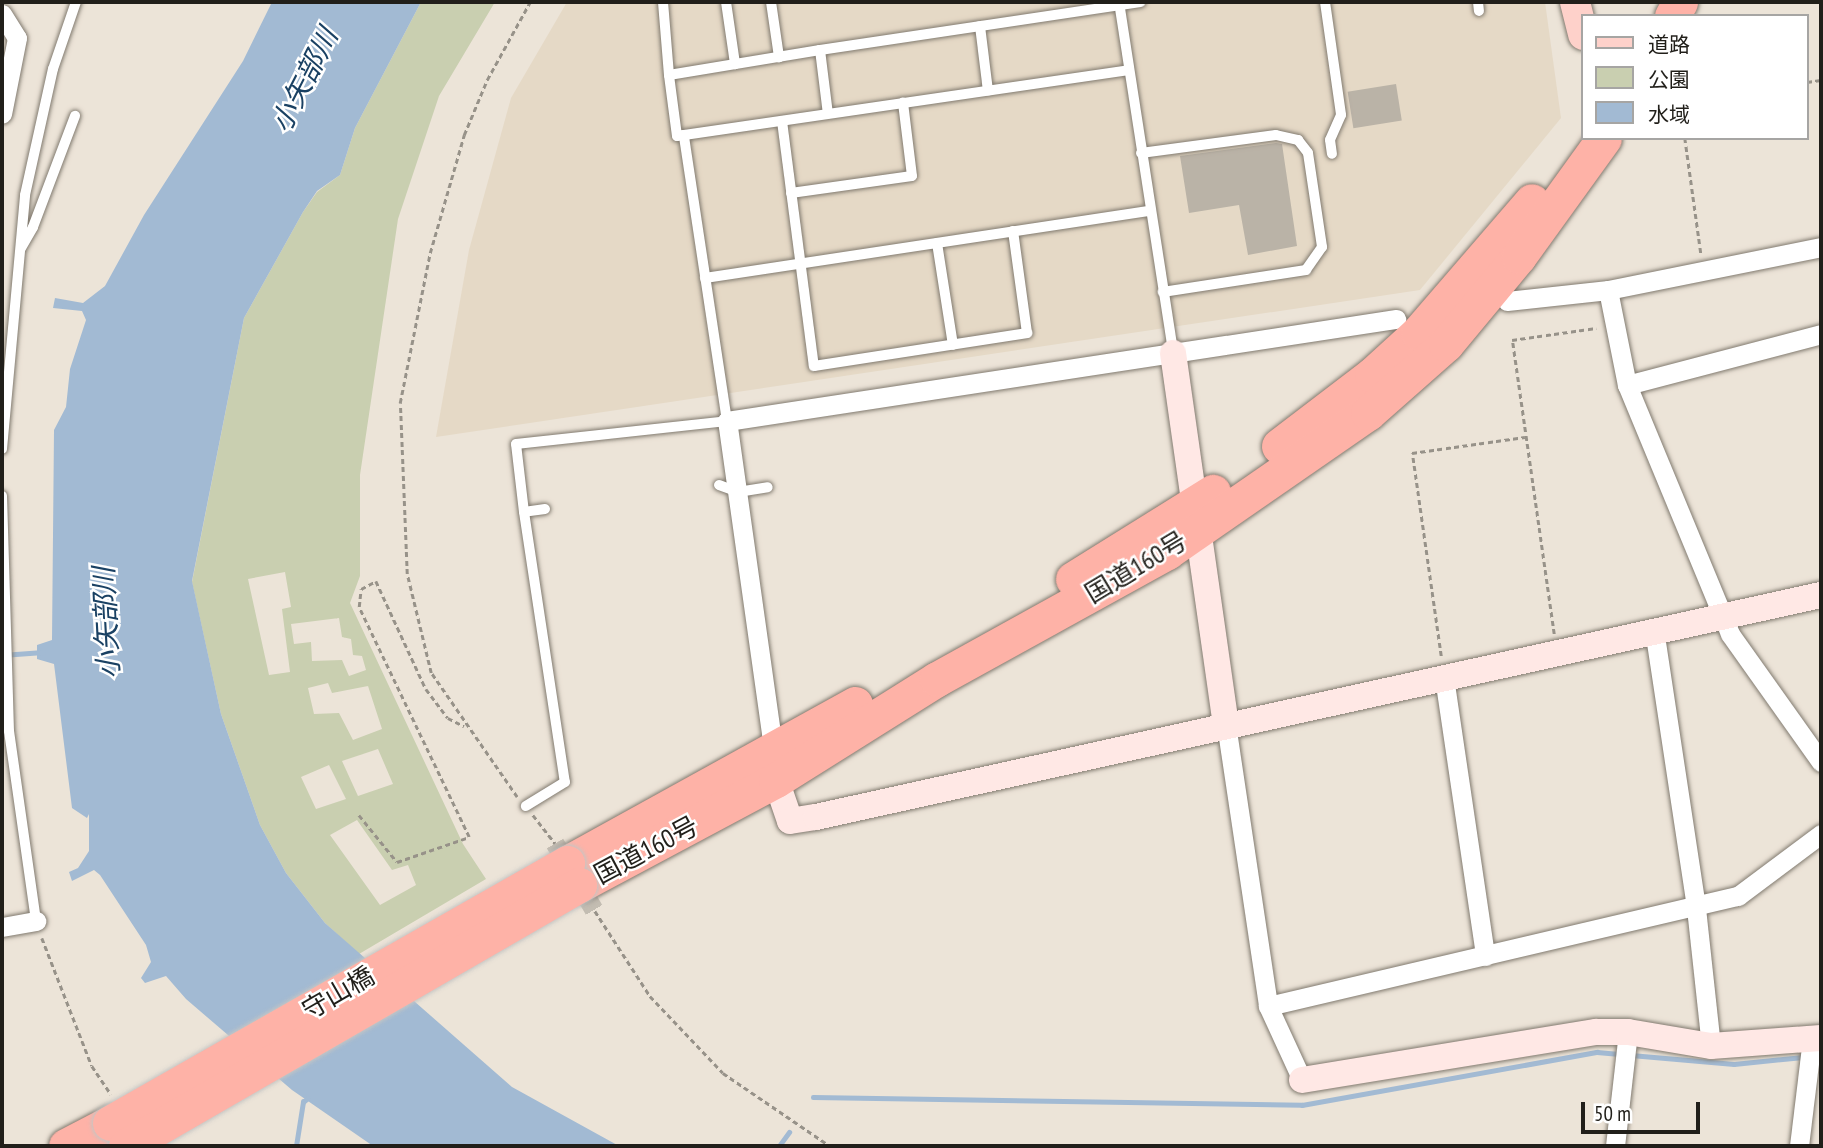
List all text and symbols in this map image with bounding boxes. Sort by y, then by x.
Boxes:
legend [1582,14,1809,140]
water label: 小矢部川 [264,22,344,138]
text: 道路 [1648,31,1690,58]
text: 公園 [1648,66,1690,93]
text: 水域 [1648,101,1690,128]
street label: 国道160号 [1079,525,1193,609]
water label: 小矢部川 [86,566,126,680]
street label: 国道160号 [589,810,703,890]
street label: 守山橋 [296,960,380,1026]
scale bar [1585,1088,1704,1132]
text: 50 m [1594,1100,1631,1127]

